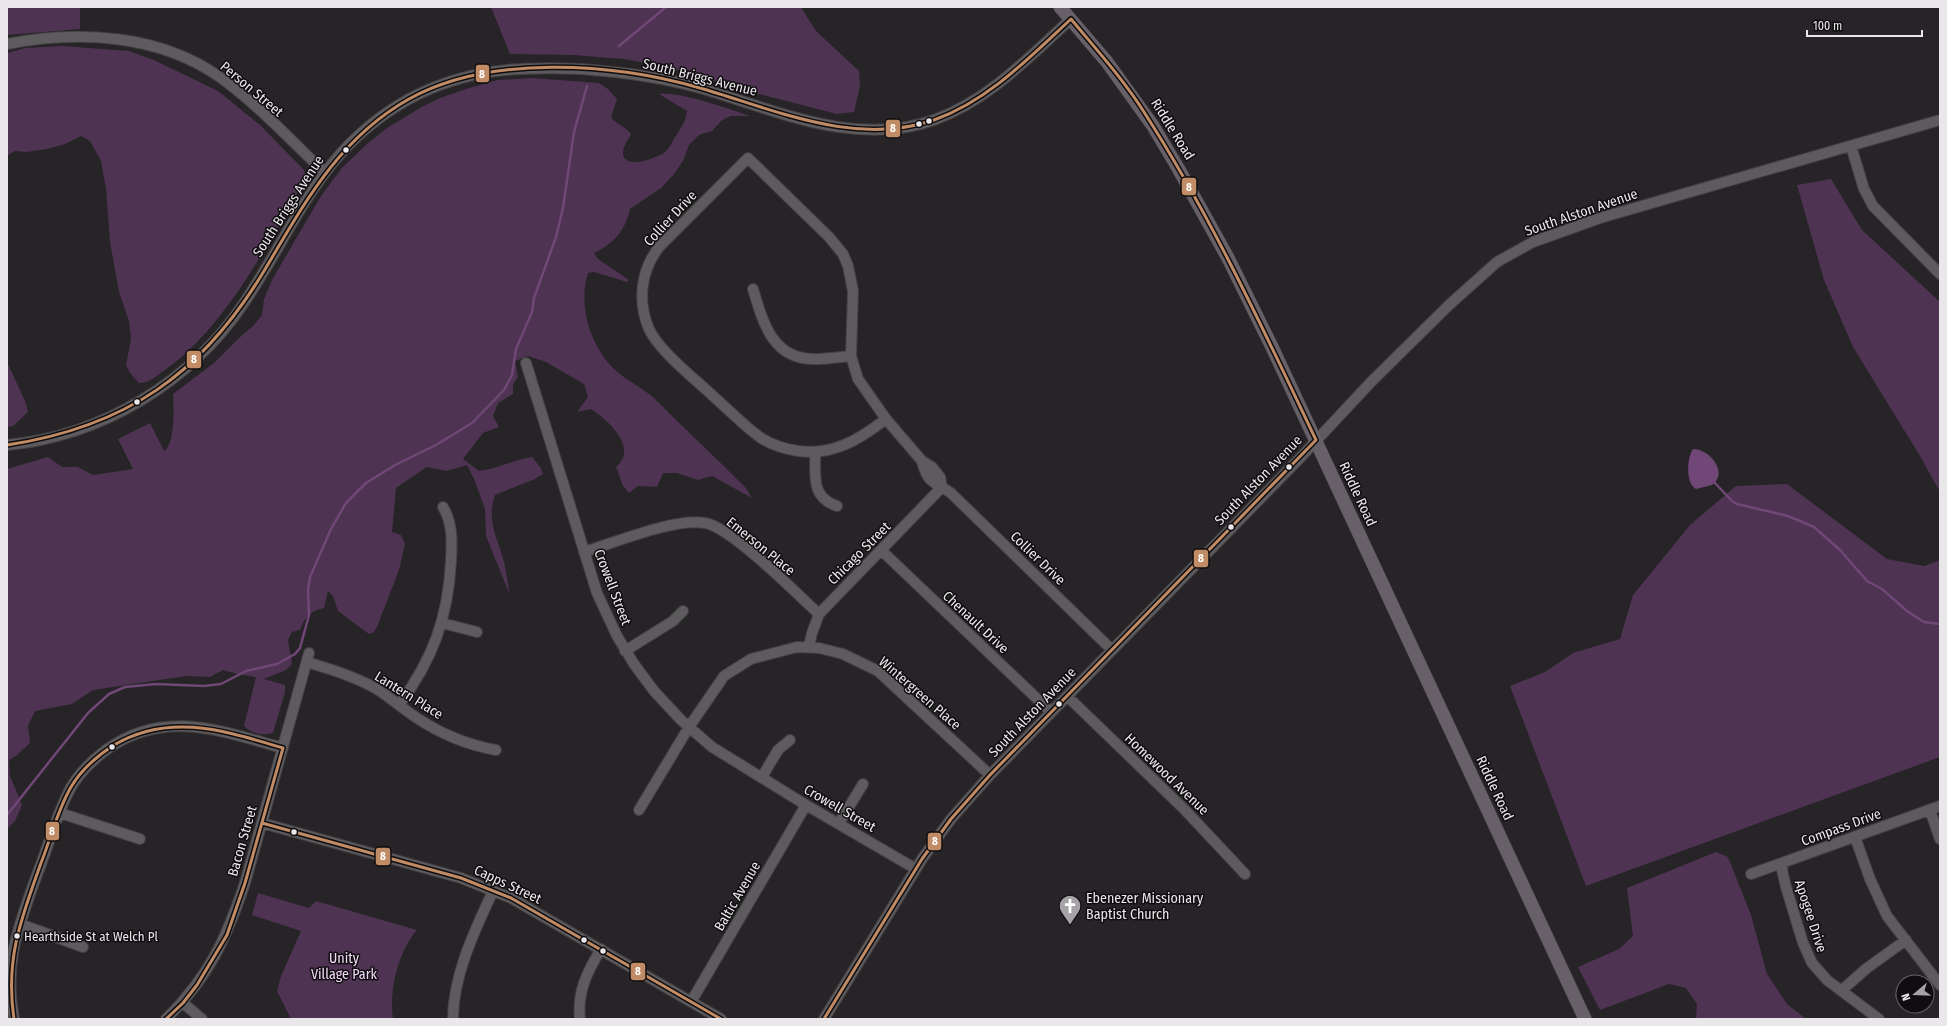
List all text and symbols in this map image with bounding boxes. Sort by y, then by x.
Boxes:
scale bar [1807,12,1922,38]
text: 100 m [1813,19,1842,33]
street label: South Briggs Avenue [641,55,759,100]
street label: Person Street [217,58,287,121]
line badge: 8 [475,64,490,83]
text: 8 [479,68,485,81]
street label: Riddle Road [1147,95,1198,163]
unlabelled marker [924,116,934,126]
line badge: 8 [885,119,901,138]
unlabelled marker [914,119,924,129]
text: 8 [890,122,896,135]
unlabelled marker [341,145,351,155]
street label: South Briggs Avenue [249,152,328,260]
line badge: 8 [1181,177,1197,196]
text: 8 [1186,181,1192,194]
street label: South Alston Avenue [1522,185,1640,240]
street label: Collier Drive [640,187,700,250]
line badge: 8 [186,350,202,369]
text: 8 [191,353,197,366]
unlabelled marker [132,397,142,407]
street label: South Alston Avenue [1211,432,1306,529]
street label: Riddle Road [1335,459,1380,529]
unlabelled marker [1284,462,1294,472]
street label: Emerson Place [723,514,798,579]
street label: Chicago Street [824,518,895,588]
unlabelled marker [1226,522,1236,532]
street label: Collier Drive [1007,528,1069,589]
street label: Crowell Street [590,547,635,628]
line badge: 8 [1193,549,1209,568]
text: 8 [1198,552,1204,565]
street label: Chenault Drive [939,587,1012,657]
street label: Wintergreen Place [875,653,964,734]
street label: South Alston Avenue [985,664,1080,761]
street label: Lantern Place [371,668,446,723]
unlabelled marker [1054,699,1064,709]
street label: Homewood Avenue [1121,730,1212,819]
unlabelled marker [107,742,117,752]
street label: Riddle Road [1472,753,1517,823]
street label: Crowell Street [801,781,879,836]
street label: Bacon Street [224,803,261,878]
street label: Compass Drive [1799,805,1884,850]
line badge: 8 [45,821,60,841]
text: 8 [49,825,55,838]
unlabelled marker [289,827,299,837]
line badge: 8 [927,832,942,851]
text: 8 [932,835,938,848]
line badge: 8 [375,847,391,866]
text: 8 [380,850,386,863]
street label: Baltic Avenue [711,858,764,934]
street label: Capps Street [471,861,545,908]
street label: Apogee Drive [1791,878,1830,955]
place label: Ebenezer Missionary Baptist Church [1086,890,1204,923]
church icon: Ebenezer Missionary Baptist Church [1057,893,1083,926]
place label: Hearthside St at Welch Pl [24,929,158,944]
marker: Hearthside St at Welch Pl [12,931,22,941]
unlabelled marker [579,935,589,945]
unlabelled marker [598,946,608,956]
park label: Unity Village Park [311,950,378,983]
line badge: 8 [630,962,646,981]
text: 8 [635,965,641,978]
north arrow [1895,974,1935,1014]
text: N [1899,992,1913,1002]

